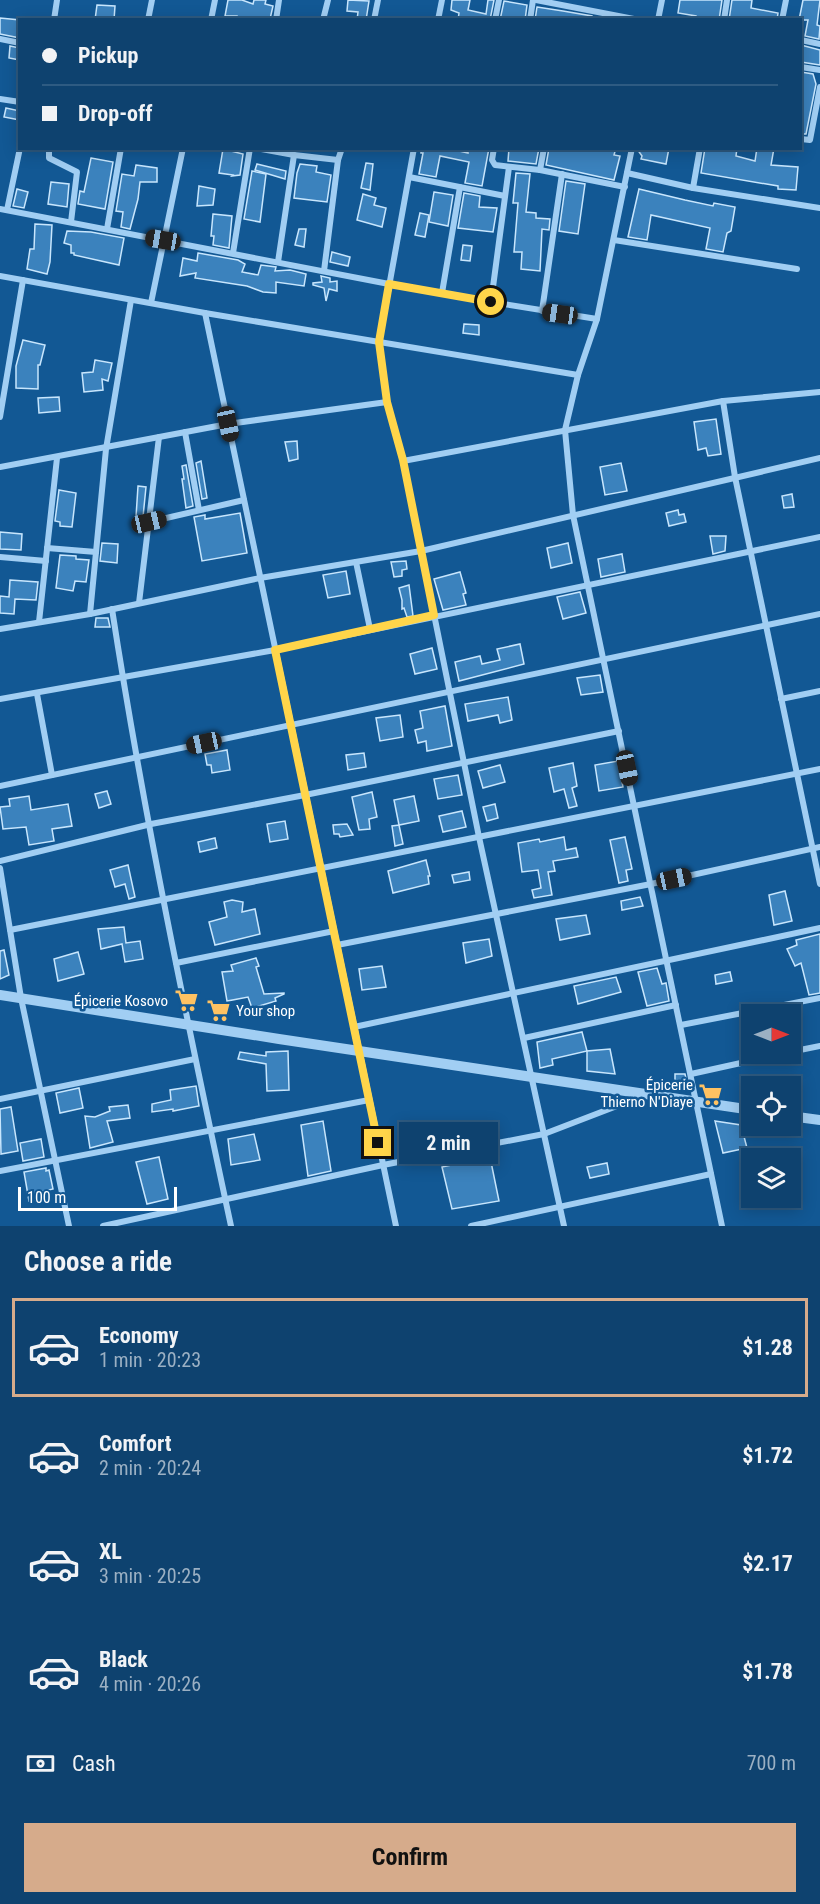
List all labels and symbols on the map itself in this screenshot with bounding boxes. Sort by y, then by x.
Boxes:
car [144,228,182,252]
route start [477,288,504,315]
car [541,303,579,325]
car [215,405,241,443]
car [129,509,169,535]
car [185,730,223,756]
car [614,749,640,787]
car [655,866,693,892]
supermarket icon: Épicerie Kosovo [173,988,199,1014]
place label: Épicerie Kosovo [74,992,168,1010]
supermarket icon: Your shop [205,998,231,1024]
place label: Your shop [236,1002,295,1020]
north arrow [741,1004,801,1064]
place label: Épicerie Thierno N'Diaye [600,1076,693,1111]
supermarket icon: Épicerie Thierno N'Diaye [698,1081,724,1107]
callout: 2 min [399,1122,498,1164]
route end [364,1129,391,1156]
scale bar [18,1184,177,1212]

